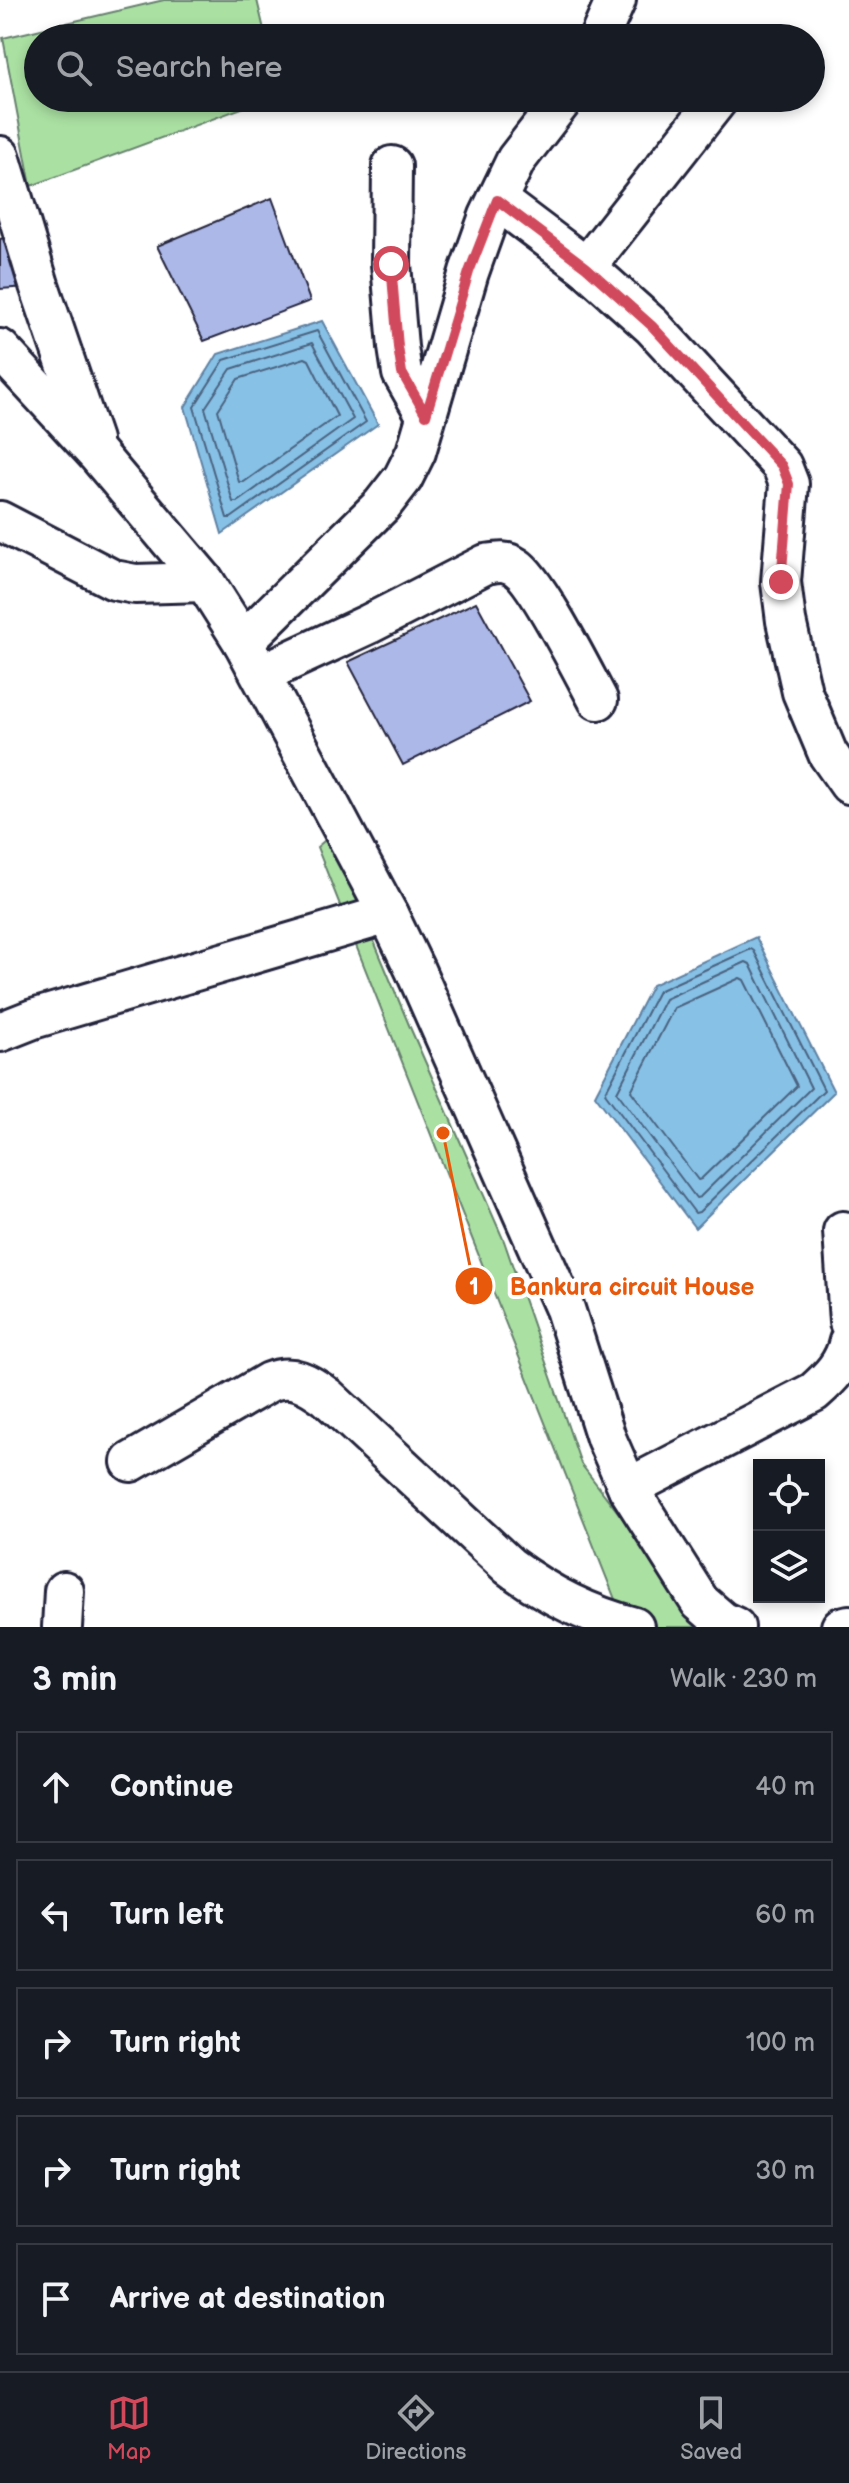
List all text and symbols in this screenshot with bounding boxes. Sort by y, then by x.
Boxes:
search box [24,24,825,112]
icon: search [52,46,96,90]
text: Search here [116,50,282,86]
route start [373,246,409,282]
route end [763,564,799,600]
callout: Bankura circuit House [454,1262,770,1310]
text: 1 [469,1273,479,1302]
text: Bankura circuit House [510,1273,754,1302]
map controls [753,1459,825,1603]
button: locate [753,1459,825,1531]
button: layers [753,1531,825,1603]
text: 3 min [32,1659,117,1700]
text: Walk · 230 m [670,1664,817,1695]
icon: ahead [34,1765,78,1809]
text: Continue [110,1769,233,1805]
text: 40 m [755,1772,815,1803]
icon: left [34,1893,78,1937]
text: Turn left [110,1897,224,1933]
text: 60 m [755,1900,815,1931]
icon: right [34,2021,78,2065]
text: Turn right [110,2025,241,2061]
text: 100 m [746,2028,815,2059]
icon: right [34,2149,78,2193]
text: Turn right [110,2153,241,2189]
text: 30 m [755,2156,815,2187]
icon: arrive [34,2277,78,2321]
text: Arrive at destination [110,2281,386,2317]
tab: Map [107,2391,151,2466]
tab: Directions [365,2391,466,2466]
tab: Saved [680,2391,742,2466]

